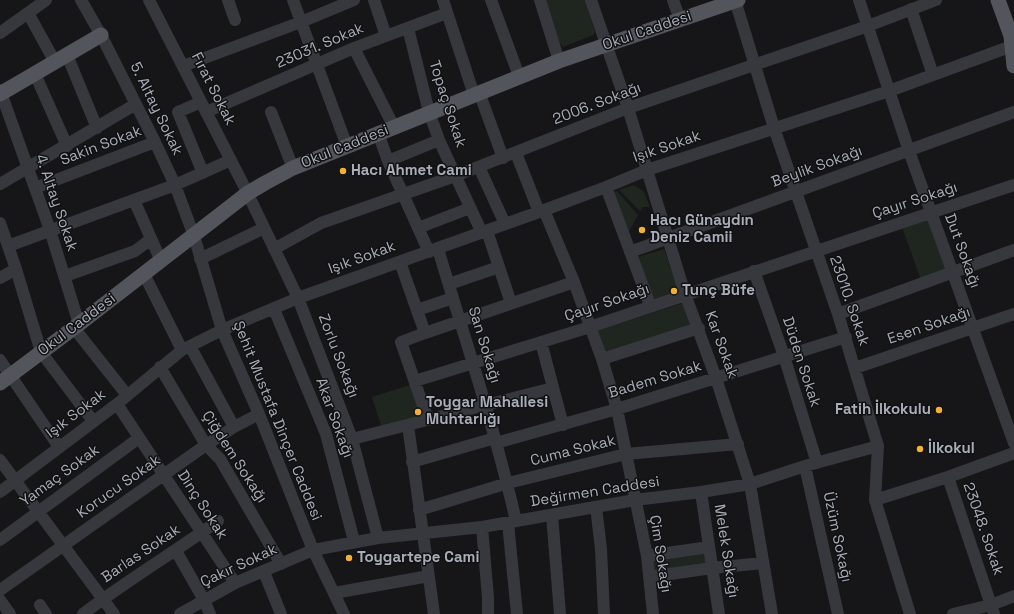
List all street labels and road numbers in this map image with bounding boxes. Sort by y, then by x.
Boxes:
street label: Okul Caddesi [600,7,694,55]
street label: 23031. Sokak [273,19,367,73]
street label: Fırat Sokak [187,50,239,128]
street label: Topaç Sokak [424,58,470,150]
street label: 5. Altay Sokak [126,60,186,158]
street label: 2006. Sokağı [550,79,644,129]
street label: Okul Caddesi [299,121,391,173]
street label: Sakin Sokak [58,122,144,170]
street label: Işık Sokak [631,127,703,167]
street label: Beylik Sokağı [769,142,865,192]
street label: 4. Altay Sokak [31,152,81,254]
street label: Çayır Sokağı [870,179,960,223]
street label: Dut Sokağı [940,211,984,291]
street label: Işık Sokak [326,238,398,278]
street label: 23010. Sokak [825,254,873,348]
street label: Çayır Sokağı [562,280,652,326]
street label: Okul Caddesi [35,290,119,360]
street label: Esen Sokağı [885,303,973,349]
street label: San Sokağı [464,305,504,385]
street label: Kar Sokak [701,309,741,381]
street label: Zorlu Sokağı [314,312,362,400]
street label: Düden Sokak [778,315,824,409]
street label: Şehit Mustafa Dinçer Caddesi [229,319,325,523]
street label: Badem Sokak [606,357,704,403]
street label: Akar Sokağı [311,376,357,460]
street label: Işık Sokak [43,386,109,442]
street label: Çiğdem Sokağı [197,408,271,506]
street label: Cuma Sokak [528,432,618,470]
street label: Yamaç Sokak [17,441,103,511]
street label: Korucu Sokak [74,452,164,522]
street label: Dinç Sokak [173,467,231,543]
street label: Değirmen Caddesi [529,473,661,511]
street label: 23048. Sokak [959,480,1007,578]
street label: Üzüm Sokağı [819,490,855,584]
street label: Melek Sokağı [710,503,742,599]
street label: Çim Sokağı [645,514,675,594]
street label: Barlas Sokak [98,521,184,587]
street label: Çakır Sokak [198,540,280,592]

